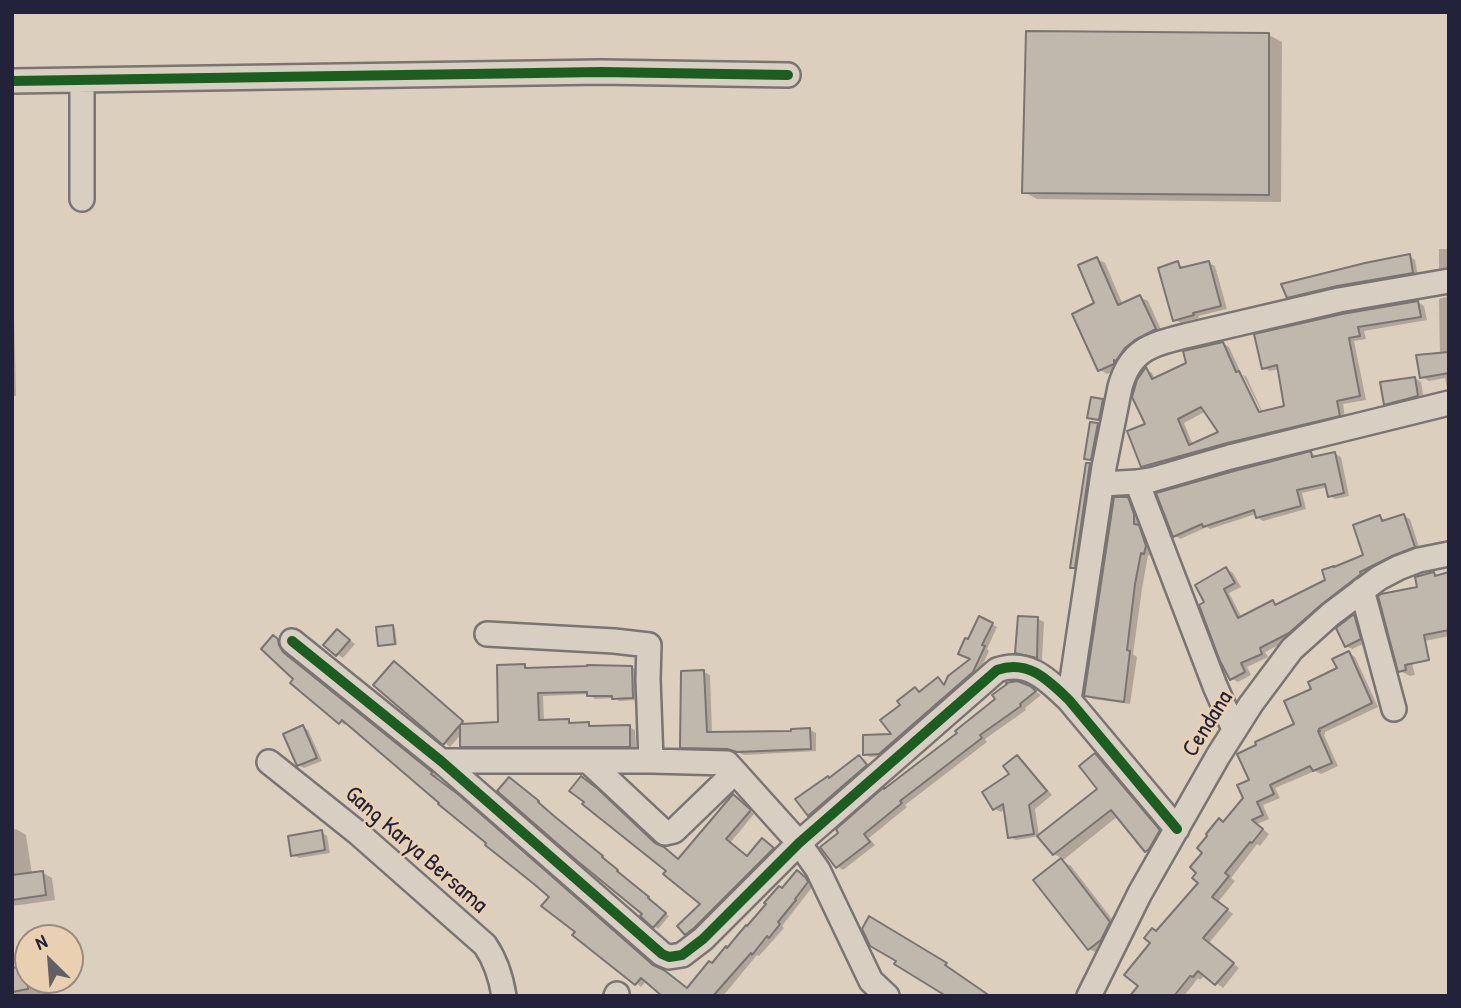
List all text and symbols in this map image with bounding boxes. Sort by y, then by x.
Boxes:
street label: Cendana [1177,686,1239,762]
street label: Gang Karya Bersama [339,780,493,920]
north arrow [14,924,84,994]
text: N [31,928,51,956]

